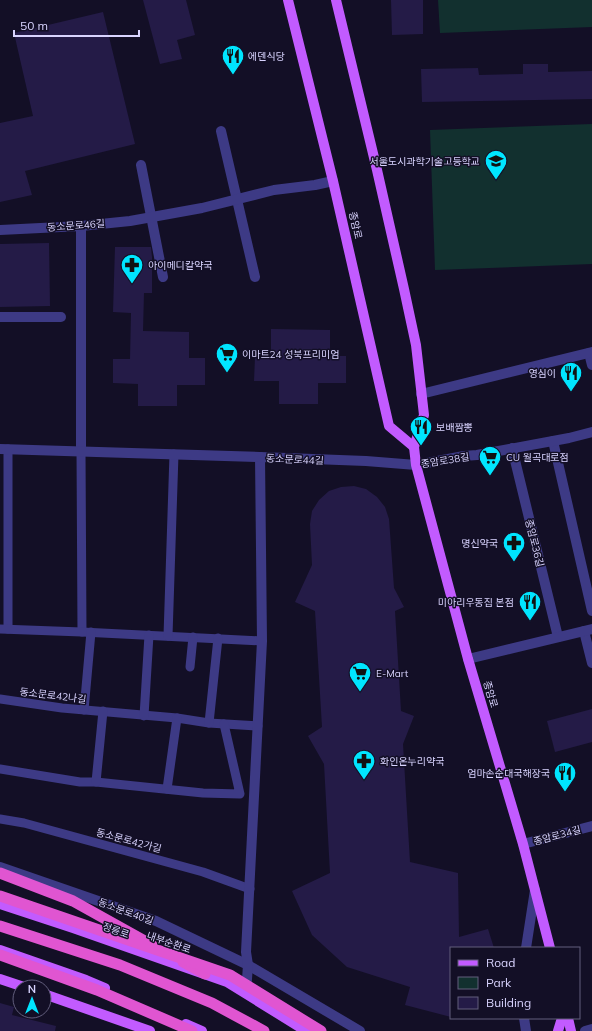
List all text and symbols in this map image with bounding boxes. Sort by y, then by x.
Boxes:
scale bar [14,12,139,38]
text: 50 m [20,18,48,33]
restaurant icon: 에덴식당 [220,43,246,76]
place label: 에덴식당 [248,50,285,63]
school or university icon: 서울도시과학기술고등학교 [483,148,509,181]
place label: 서울도시과학기술고등학교 [370,155,480,168]
street label: 종암로 [346,210,365,240]
street label: 동소문로46길 [47,217,105,234]
pharmacy icon: 아이메디칼약국 [119,252,145,285]
place label: 아이메디칼약국 [148,259,212,272]
supermarket icon: 이마트24 성북프리미엄 [214,341,240,374]
place label: 이마트24 성북프리미엄 [242,348,339,361]
restaurant icon: 영심이 [558,360,584,393]
place label: 영심이 [528,367,556,380]
restaurant icon: 보배짬뽕 [408,414,434,447]
place label: 보배짬뽕 [436,421,473,434]
supermarket icon: CU 월곡대로점 [477,444,503,477]
street label: 종암로38길 [420,450,470,471]
street label: 동소문로44길 [266,451,324,468]
place label: CU 월곡대로점 [506,451,569,464]
street label: 종암로36길 [522,518,547,568]
pharmacy icon: 명신약국 [501,530,527,563]
place label: 명신약국 [461,537,498,550]
restaurant icon: 미아리우동집 본점 [517,589,543,622]
place label: 미아리우동집 본점 [438,596,514,609]
supermarket icon: E-Mart [347,660,373,693]
place label: E-Mart [376,667,409,680]
street label: 종암로 [480,679,501,709]
street label: 동소문로42나길 [19,685,87,706]
pharmacy icon: 화인온누리약국 [351,748,377,781]
place label: 화인온누리약국 [380,755,444,768]
restaurant icon: 엄마손순대국해장국 [552,760,578,793]
place label: 엄마손순대국해장국 [467,767,550,780]
street label: 종암로34길 [532,823,582,848]
street label: 동소문로42가길 [95,826,163,855]
street label: 동소문로40길 [96,895,155,927]
street label: 정릉로 [101,920,131,941]
street label: 내부순환로 [145,929,193,956]
legend [450,947,580,1019]
text: Road [486,955,515,970]
text: Park [486,975,512,990]
north arrow [12,979,52,1019]
text: N [28,982,36,996]
text: Building [486,995,531,1010]

